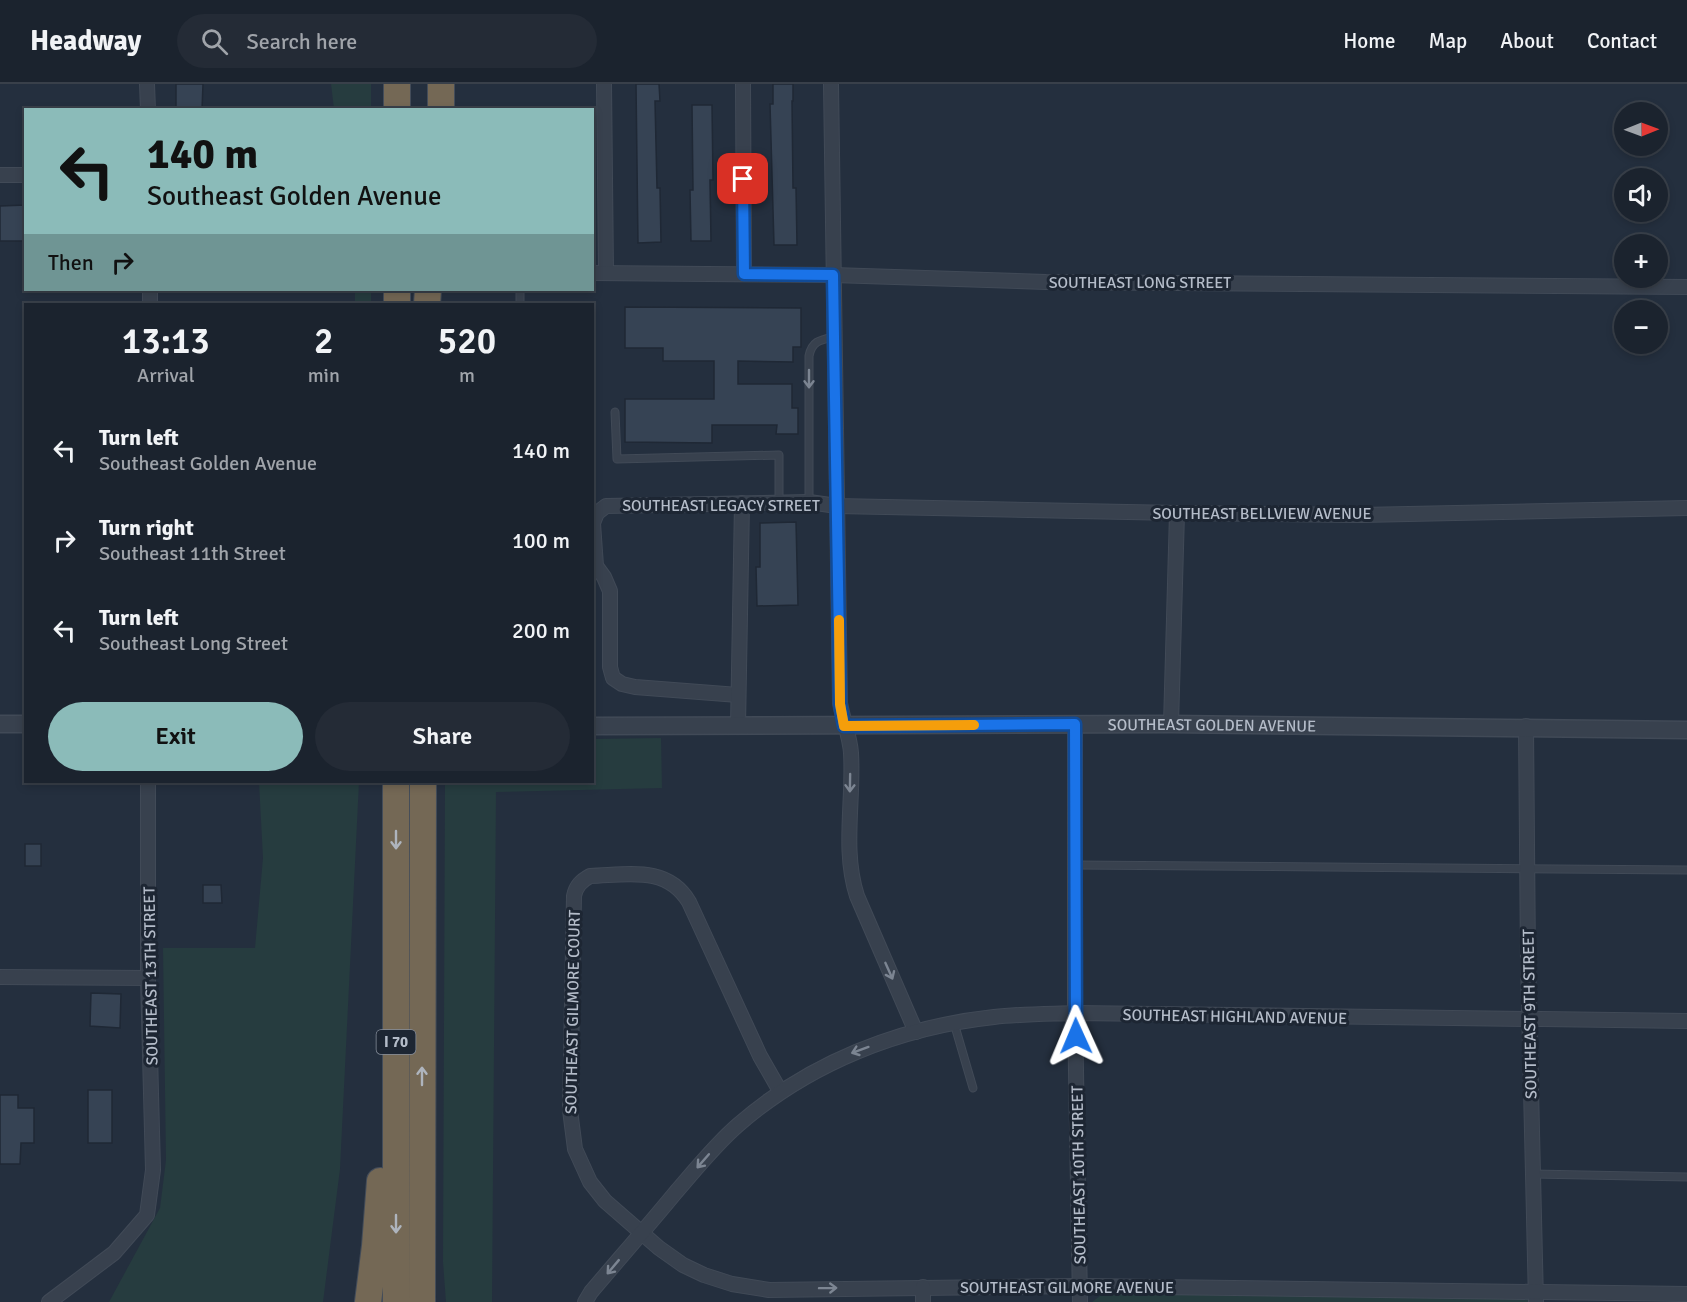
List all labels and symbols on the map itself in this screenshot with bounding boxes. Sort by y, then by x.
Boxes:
north arrow [1614,102,1668,156]
pin [717,153,768,204]
street label: SOUTHEAST LONG STREET [1049,273,1231,293]
one-way arrow [803,369,815,389]
street label: SOUTHEAST LEGACY STREET [622,496,820,516]
street label: SOUTHEAST BELLVIEW AVENUE [1152,504,1372,524]
street label: SOUTHEAST GOLDEN AVENUE [1108,715,1316,737]
one-way arrow [844,773,856,793]
one-way arrow [390,829,402,849]
street label: SOUTHEAST 13TH STREET [139,886,163,1066]
street label: SOUTHEAST GILMORE COURT [561,910,585,1114]
street label: SOUTHEAST 9TH STREET [1519,929,1541,1099]
one-way arrow [884,961,895,979]
position arrow [1044,1004,1108,1068]
street label: SOUTHEAST HIGHLAND AVENUE [1123,1005,1347,1029]
road number: I 70 [376,1030,416,1054]
one-way arrow [852,1046,870,1057]
one-way arrow [416,1066,428,1086]
street label: SOUTHEAST 10TH STREET [1067,1085,1091,1265]
one-way arrow [696,1153,710,1168]
one-way arrow [390,1213,402,1233]
one-way arrow [606,1259,619,1275]
street label: SOUTHEAST GILMORE AVENUE [960,1278,1174,1298]
one-way arrow [817,1283,837,1294]

